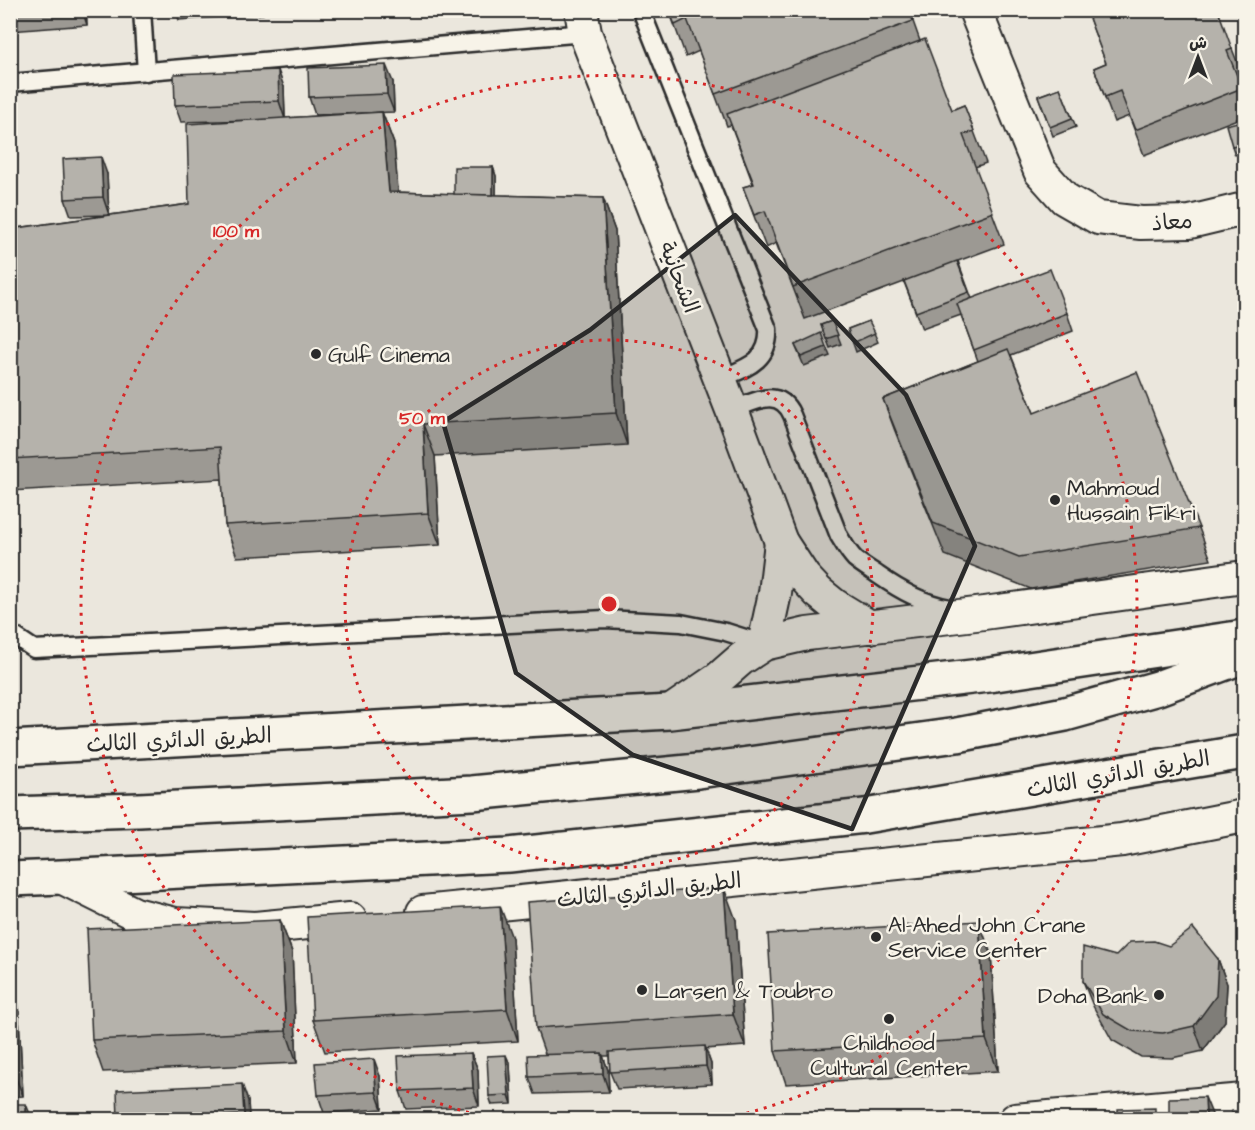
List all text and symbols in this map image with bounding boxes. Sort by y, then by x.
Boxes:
north arrow [1168,27,1228,87]
text: ش [1189,32,1207,54]
street label: معاذ [1151,206,1194,239]
text: 100 m [213,219,260,244]
street label: الشحانية [651,237,706,318]
place label: Gulf Cinema [328,340,450,371]
marker: Gulf Cinema [309,347,323,361]
text: 50 m [399,406,446,431]
place label: Mahmoud Hussain Fikri [1067,473,1195,529]
marker: Mahmoud Hussain Fikri [1048,493,1062,507]
centre of rings [599,594,619,614]
street label: الطريق الدائري الثالث [86,720,273,761]
street label: الطريق الدائري الثالث [1024,743,1212,806]
street label: الطريق الدائري الثالث [555,865,743,916]
place label: Al-Ahed John Crane Service Center [888,910,1086,966]
marker: Al-Ahed John Crane Service Center [869,930,883,944]
place label: Larsen & Toubro [654,976,834,1007]
place label: Doha Bank [1038,981,1147,1012]
marker: Larsen & Toubro [635,983,649,997]
marker: Doha Bank [1152,988,1166,1002]
marker: Childhood Cultural Center [882,1012,896,1026]
place label: Childhood Cultural Center [810,1028,968,1084]

